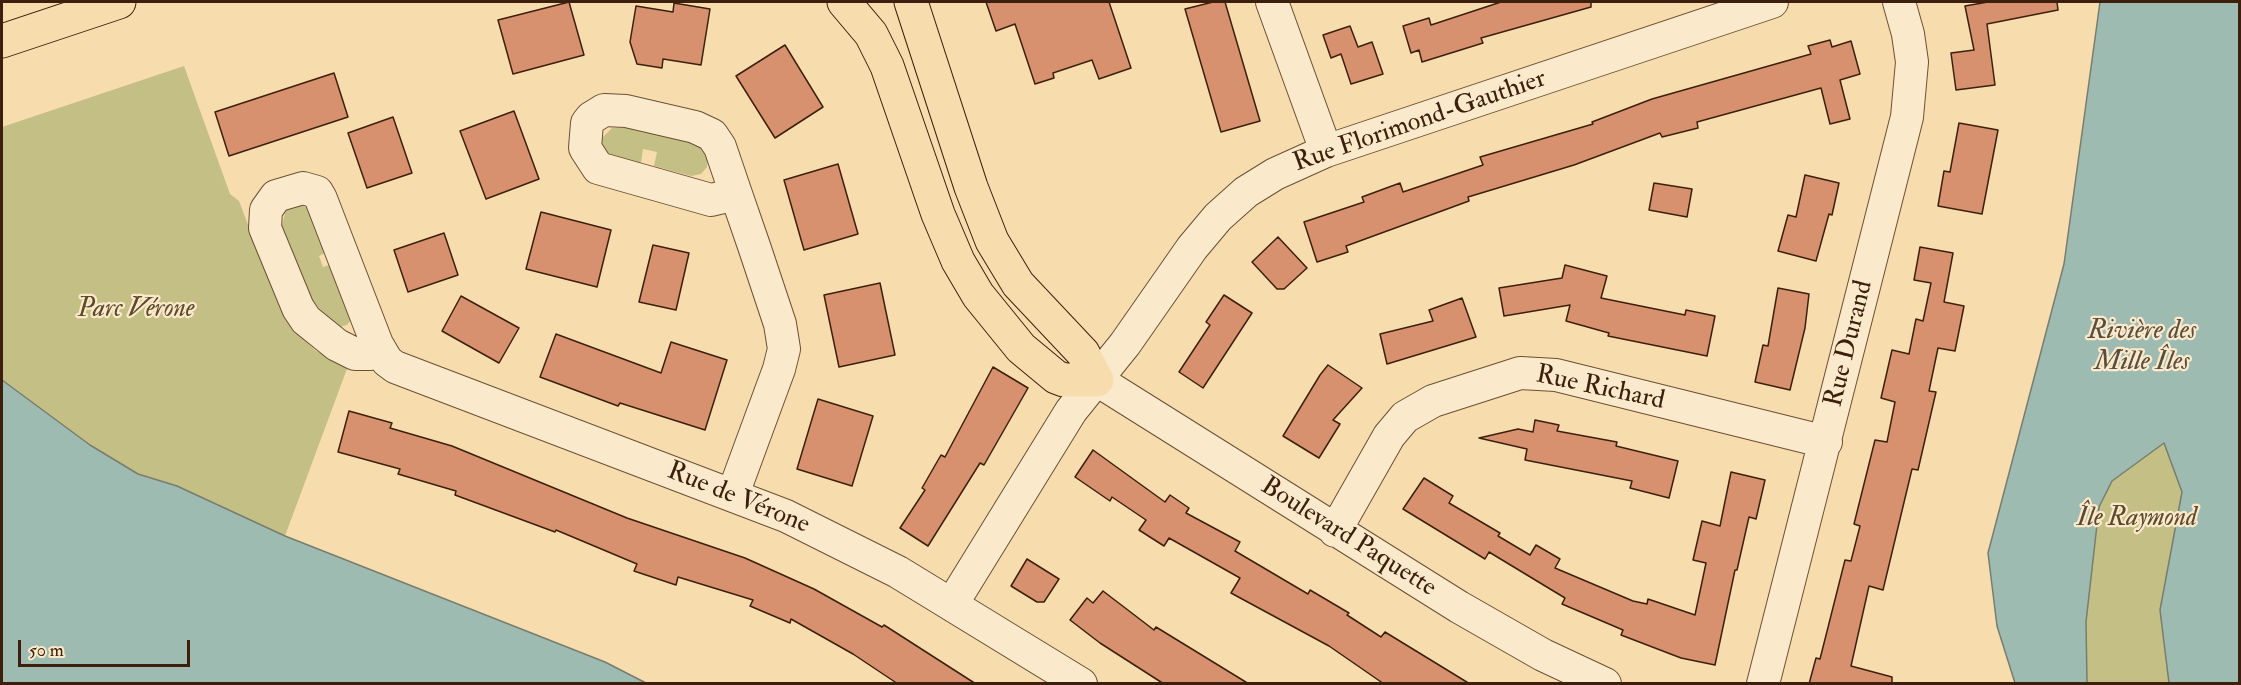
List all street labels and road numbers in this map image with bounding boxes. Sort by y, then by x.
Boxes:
street label: Rue Florimond-Gauthier [1290,64,1550,180]
street label: Rue Durand [1819,278,1881,410]
street label: Rue Richard [1533,360,1667,418]
street label: Rue de Vérone [662,456,814,542]
street label: Boulevard Paquette [1255,472,1441,604]

